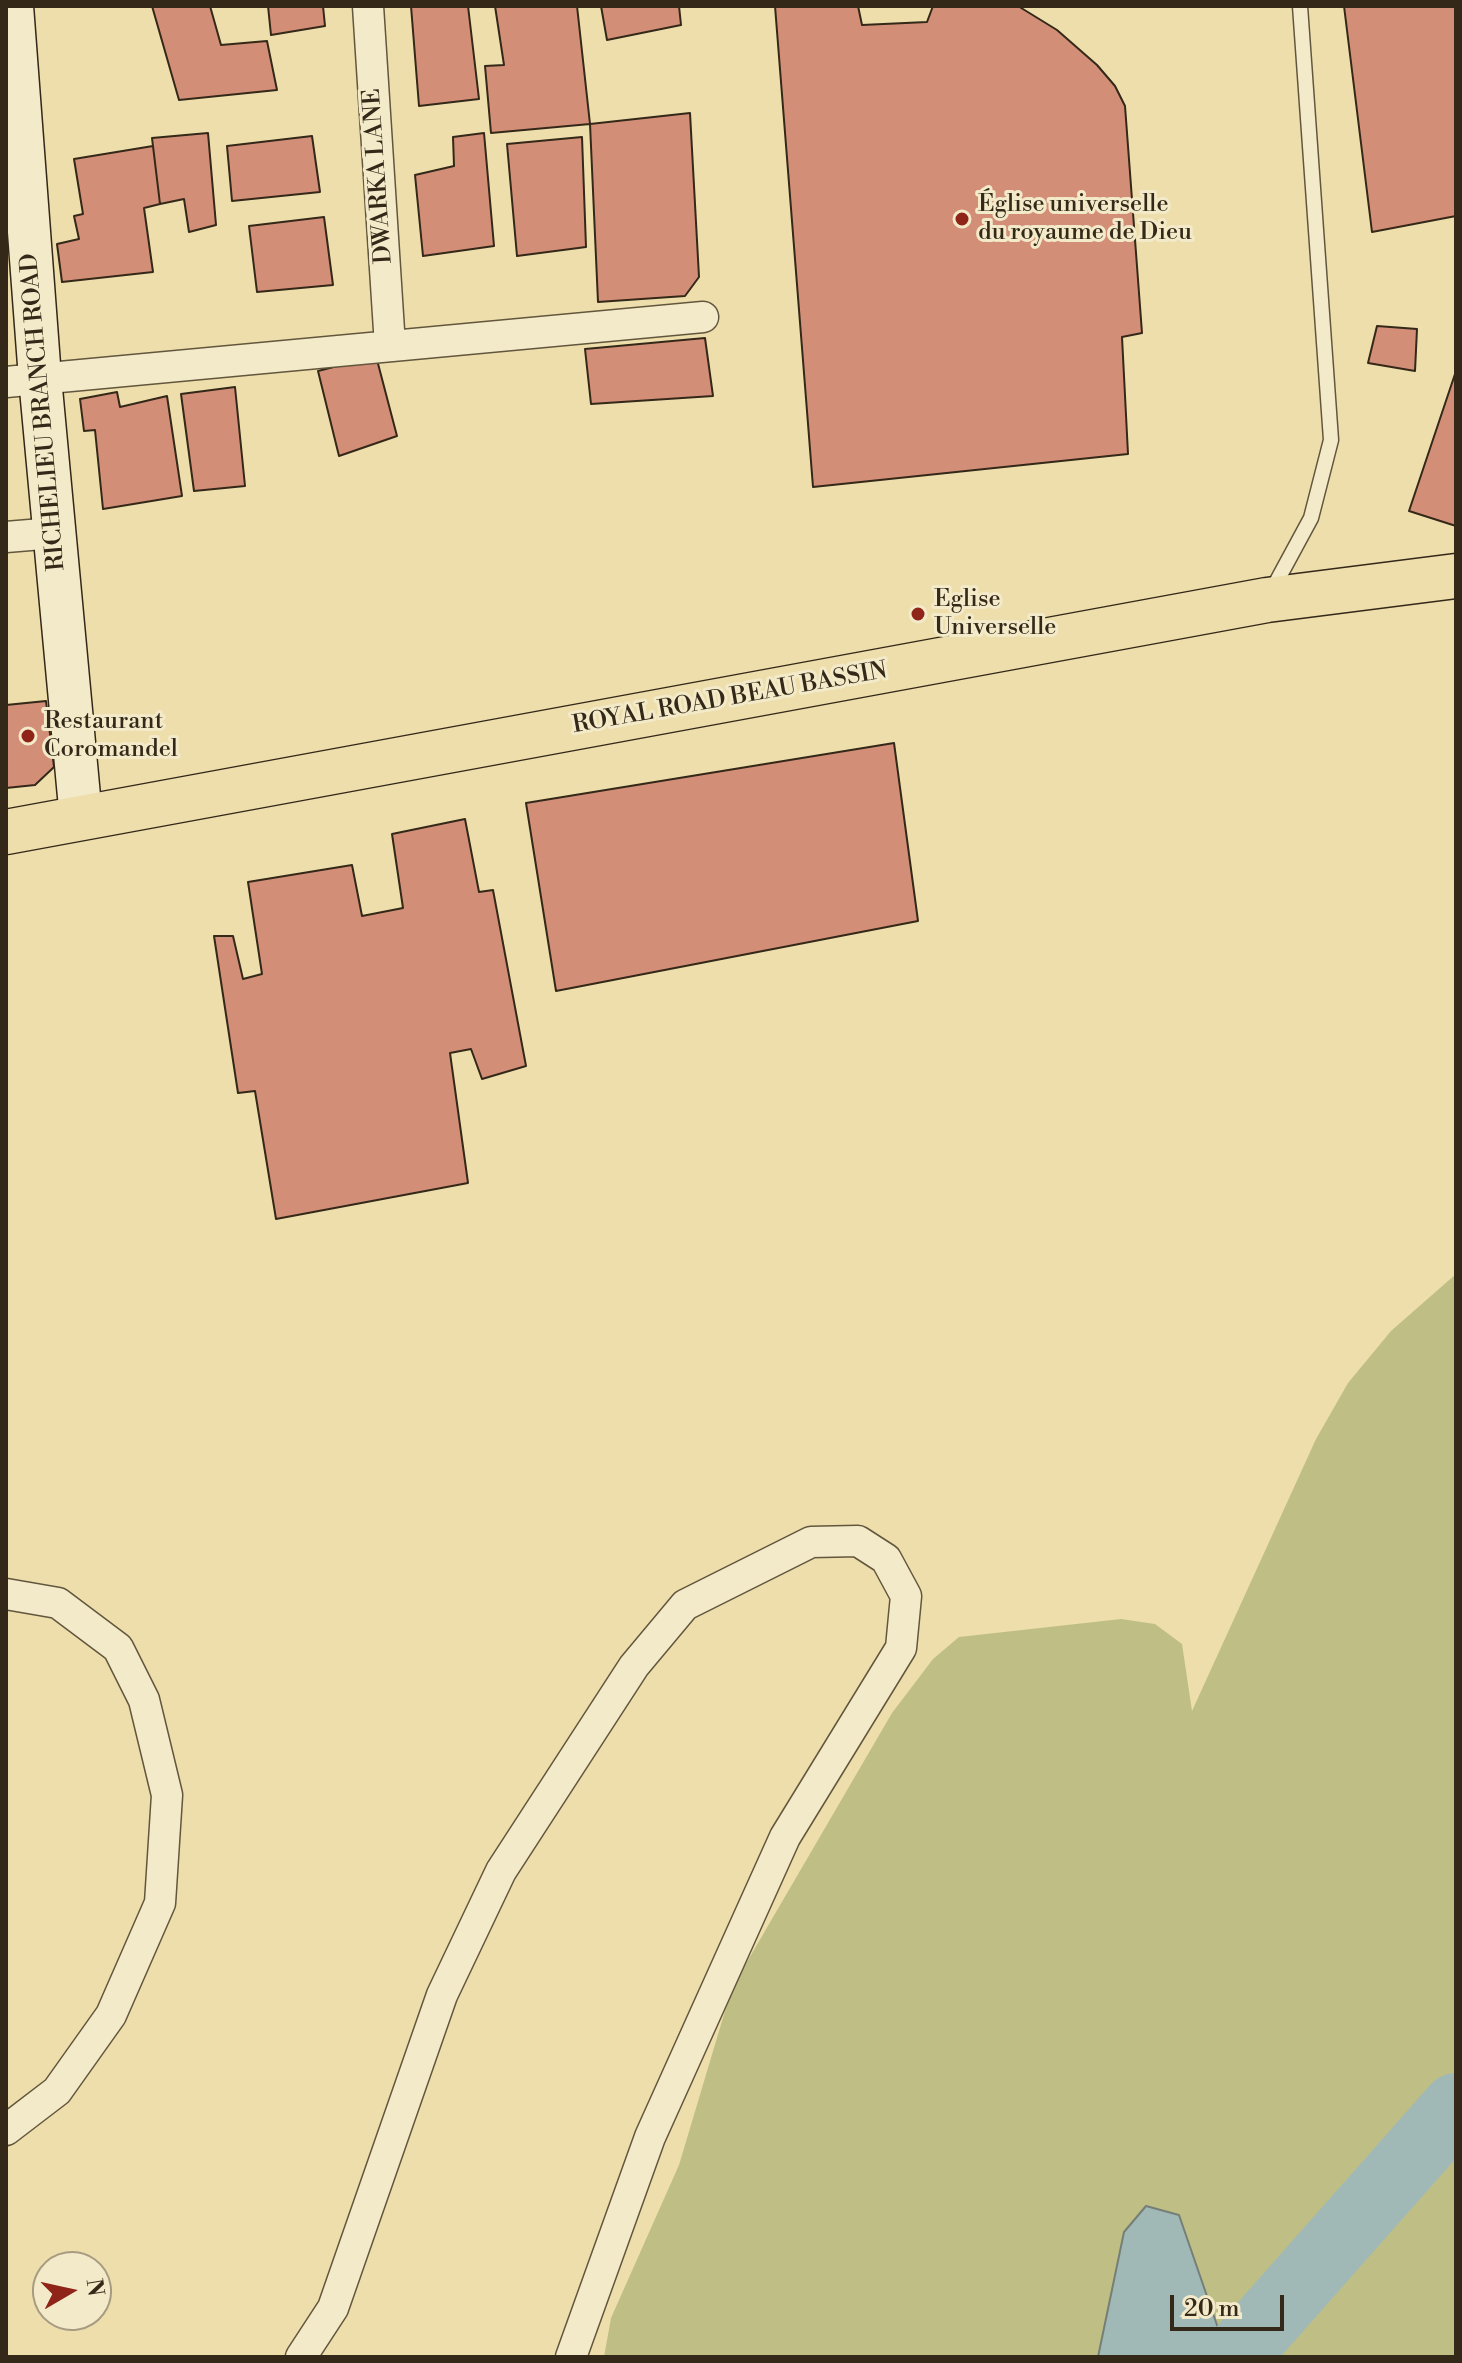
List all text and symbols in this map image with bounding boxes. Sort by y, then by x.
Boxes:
street label: DWARKA LANE [359,87,399,265]
place label: Église universelle du royaume de Dieu [978,191,1192,247]
marker: Église universelle du royaume de Dieu [953,210,971,228]
street label: RICHELIEU BRANCH ROAD [16,252,72,572]
place label: Eglise Universelle [934,586,1056,642]
marker: Eglise Universelle [909,605,927,623]
street label: ROYAL ROAD BEAU BASSIN [570,657,890,741]
place label: Restaurant Coromandel [44,708,178,764]
marker: Restaurant Coromandel [19,727,37,745]
north arrow [32,2251,112,2331]
text: N [80,2277,109,2298]
scale bar [1174,2279,1288,2329]
text: 20 m [1184,2294,1240,2324]

